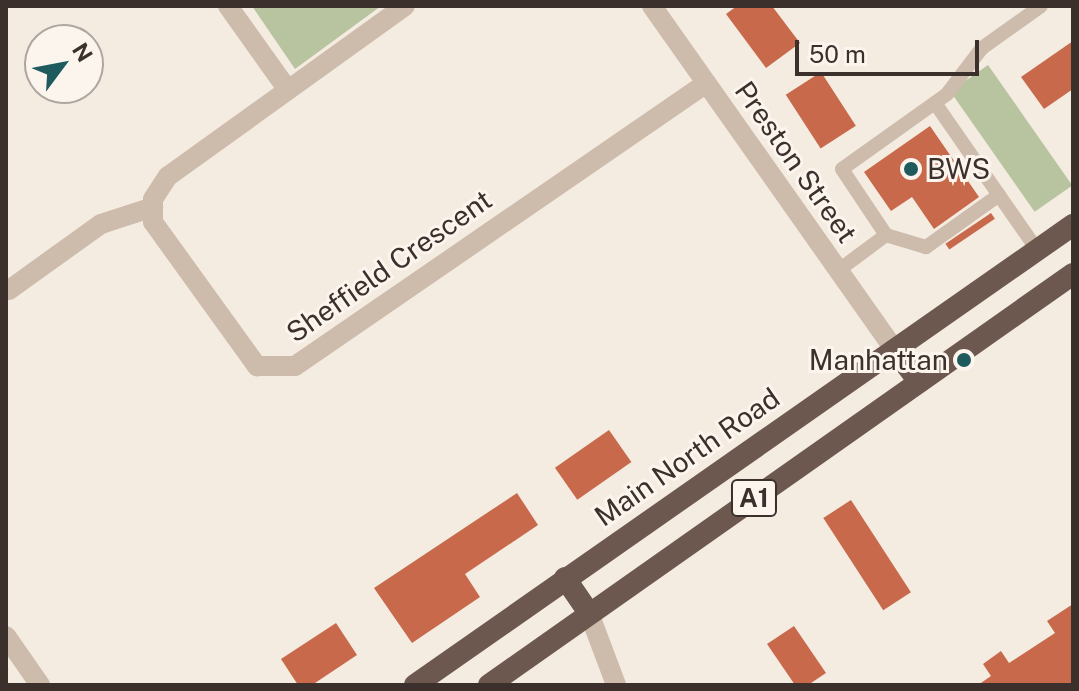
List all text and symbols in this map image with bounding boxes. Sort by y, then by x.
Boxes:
north arrow [24,24,104,104]
scale bar [799,24,983,74]
text: N [67,38,98,67]
text: 50 m [809,40,866,68]
street label: Preston Street [728,75,864,249]
place label: BWS [927,152,990,186]
marker: BWS [902,160,920,178]
street label: Sheffield Crescent [280,183,498,349]
place label: Manhattan [809,343,948,377]
marker: Manhattan [955,351,973,369]
street label: Main North Road [588,381,786,533]
road number: A1 [730,476,778,520]

